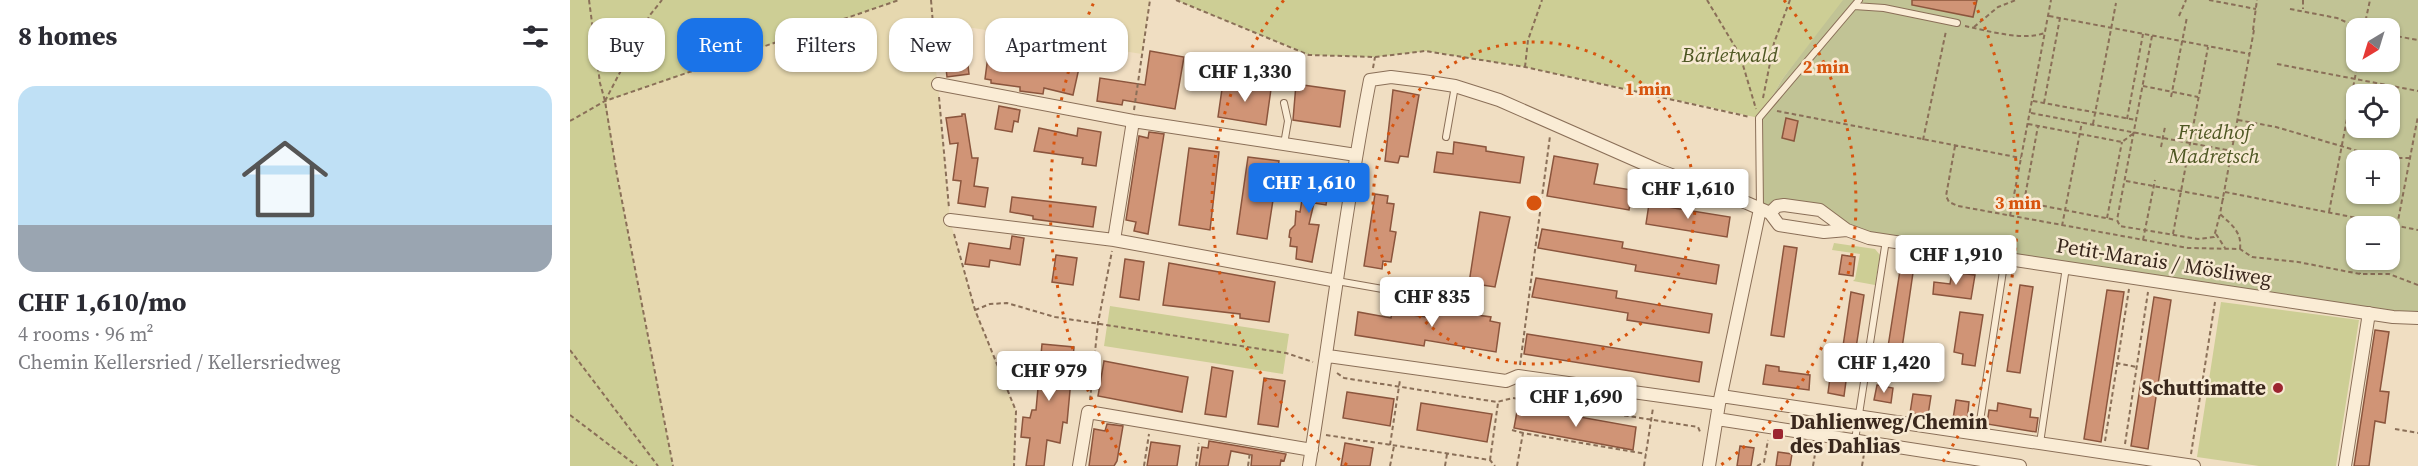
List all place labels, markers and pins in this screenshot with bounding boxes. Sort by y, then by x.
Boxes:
pin: CHF 1,330 [1176,52,1314,103]
pin: CHF 1,610 [1240,163,1378,214]
pin: CHF 1,610 [1619,169,1757,220]
centre of rings [1524,193,1544,213]
pin: CHF 1,910 [1887,235,2025,286]
pin: CHF 835 [1377,277,1487,328]
pin: CHF 1,420 [1815,343,1953,394]
pin: CHF 979 [994,351,1104,402]
place label: Schuttimatte [2141,373,2266,402]
pin: CHF 1,690 [1507,377,1645,428]
marker: Schuttimatte [2271,381,2285,395]
place label: Dahlienweg/Chemin des Dahlias [1790,407,1988,460]
marker: Dahlienweg/Chemin des Dahlias [1771,427,1785,441]

